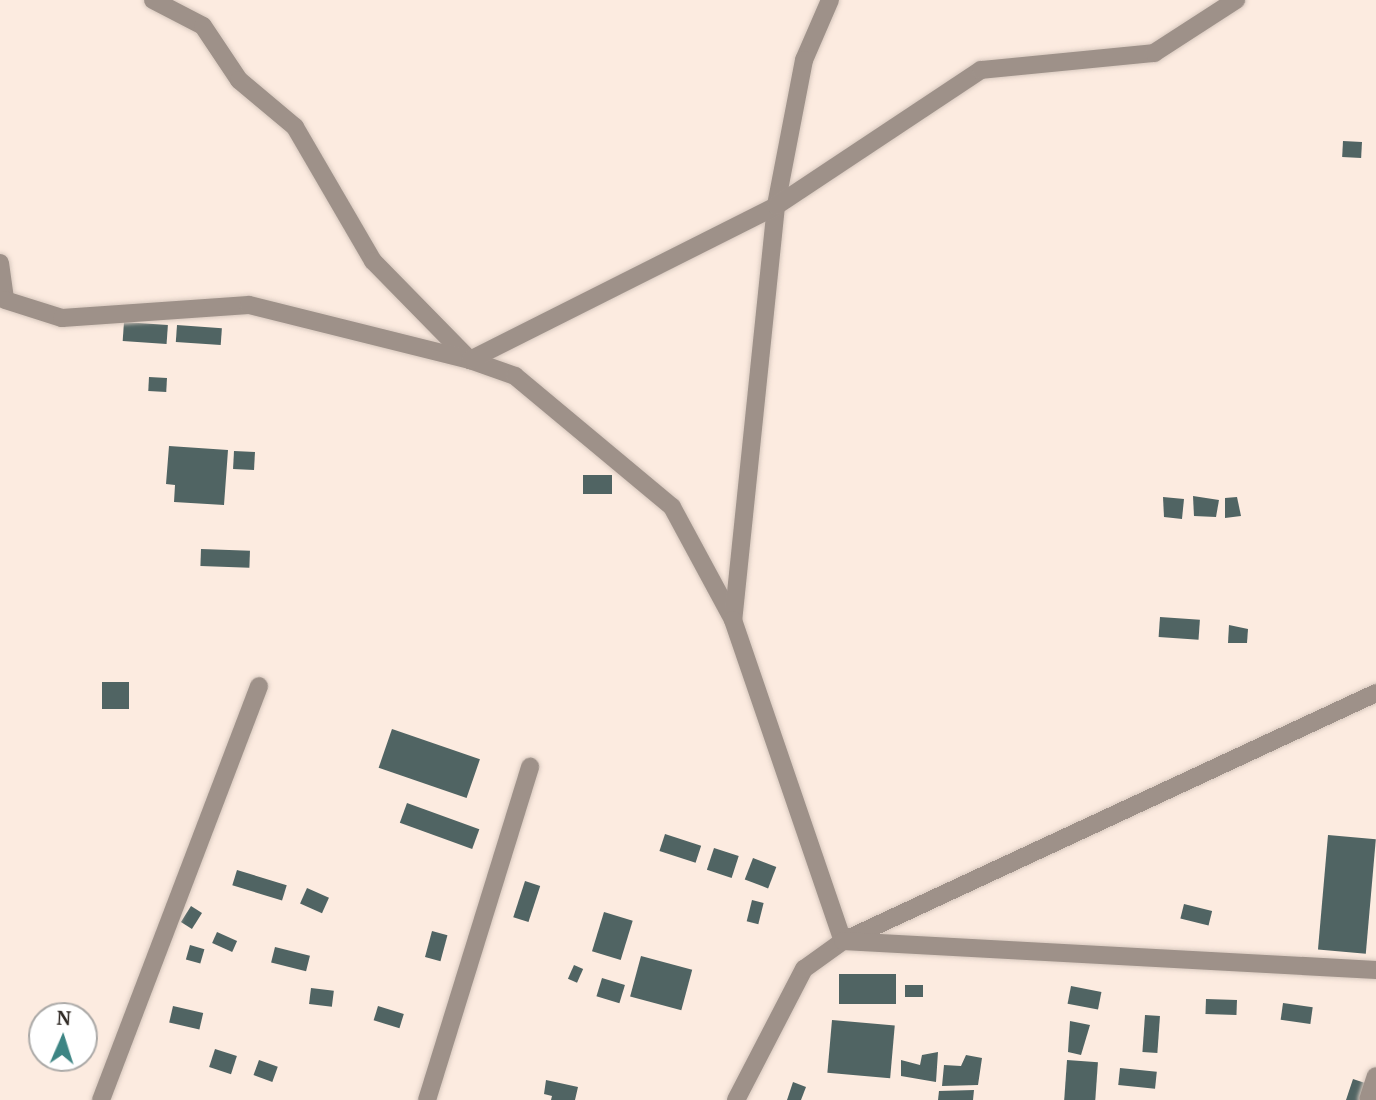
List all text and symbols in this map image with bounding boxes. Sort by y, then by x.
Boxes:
north arrow [28,1002,98,1072]
text: N [56,1005,72,1030]

